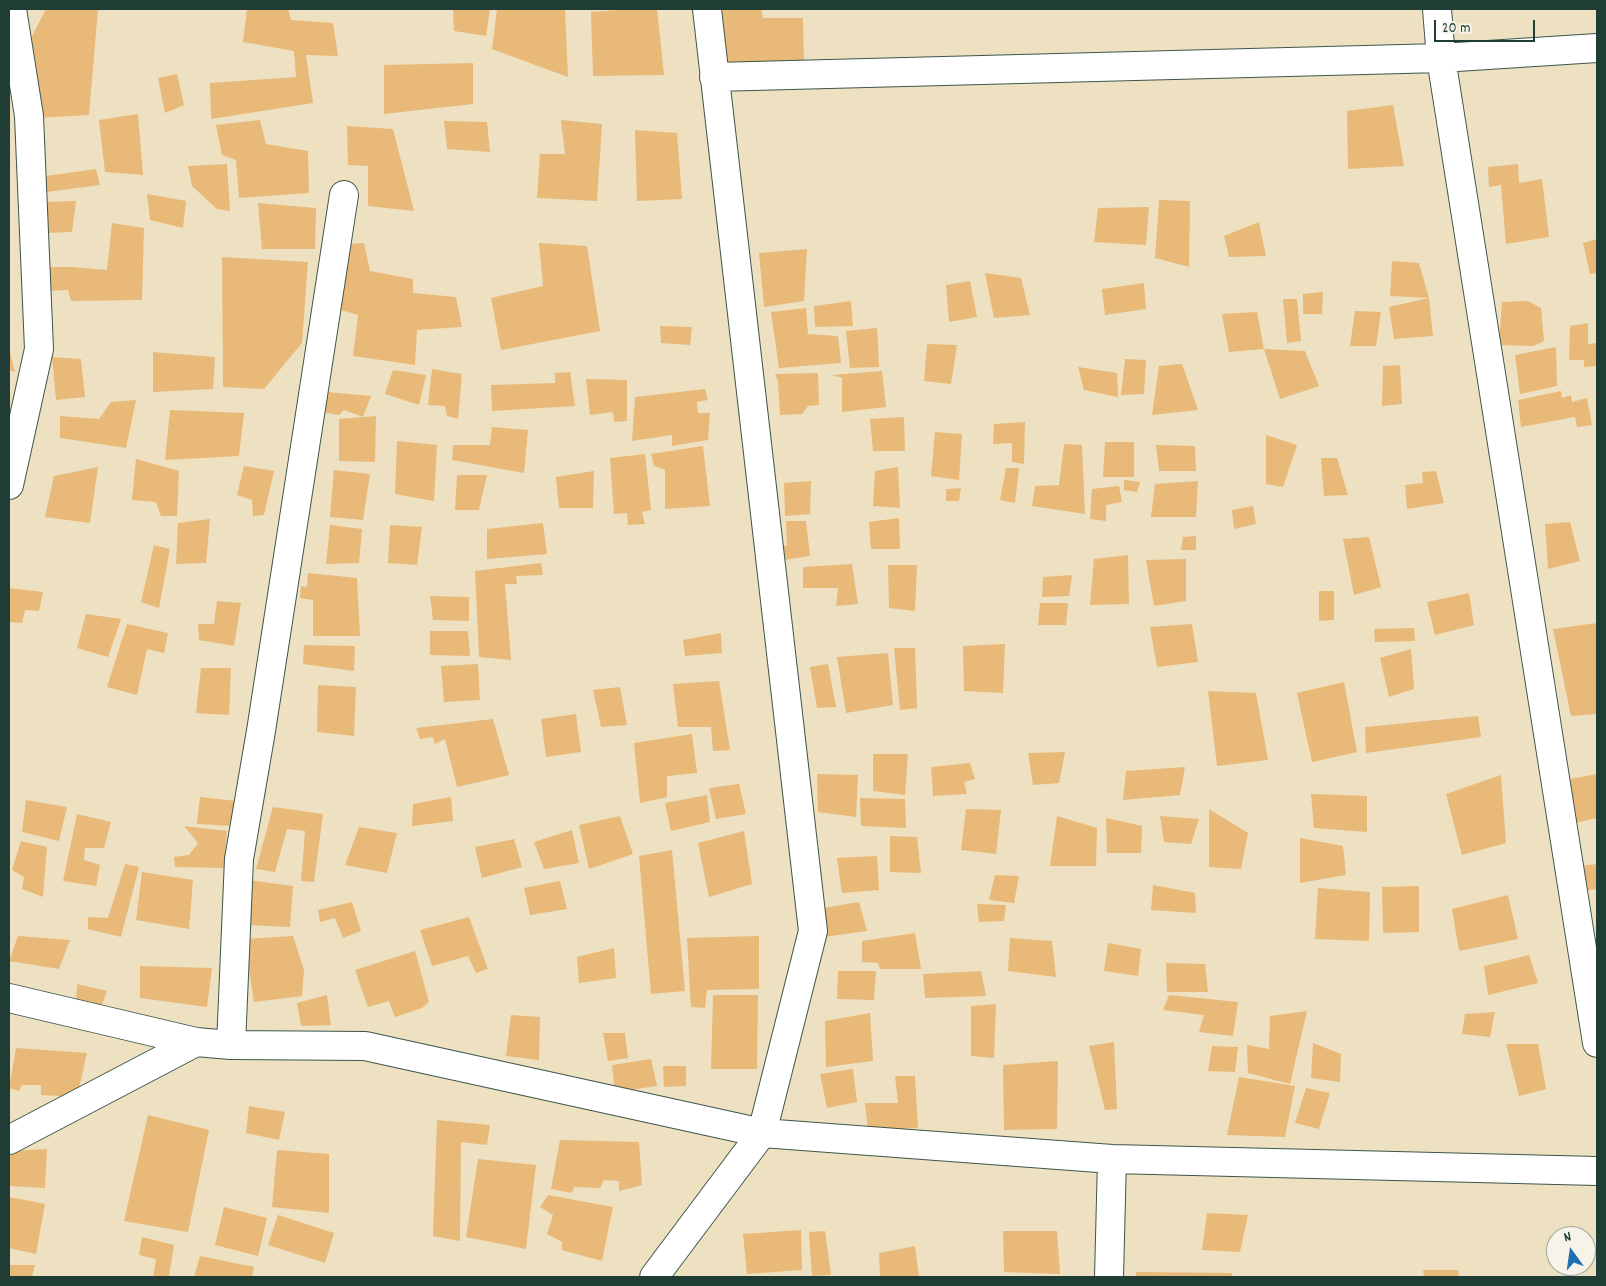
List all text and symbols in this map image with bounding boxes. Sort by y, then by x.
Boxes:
scale bar [1436,10,1537,42]
text: 20 m [1442,18,1470,40]
north arrow [1546,1226,1596,1276]
text: N [1562,1227,1573,1248]

